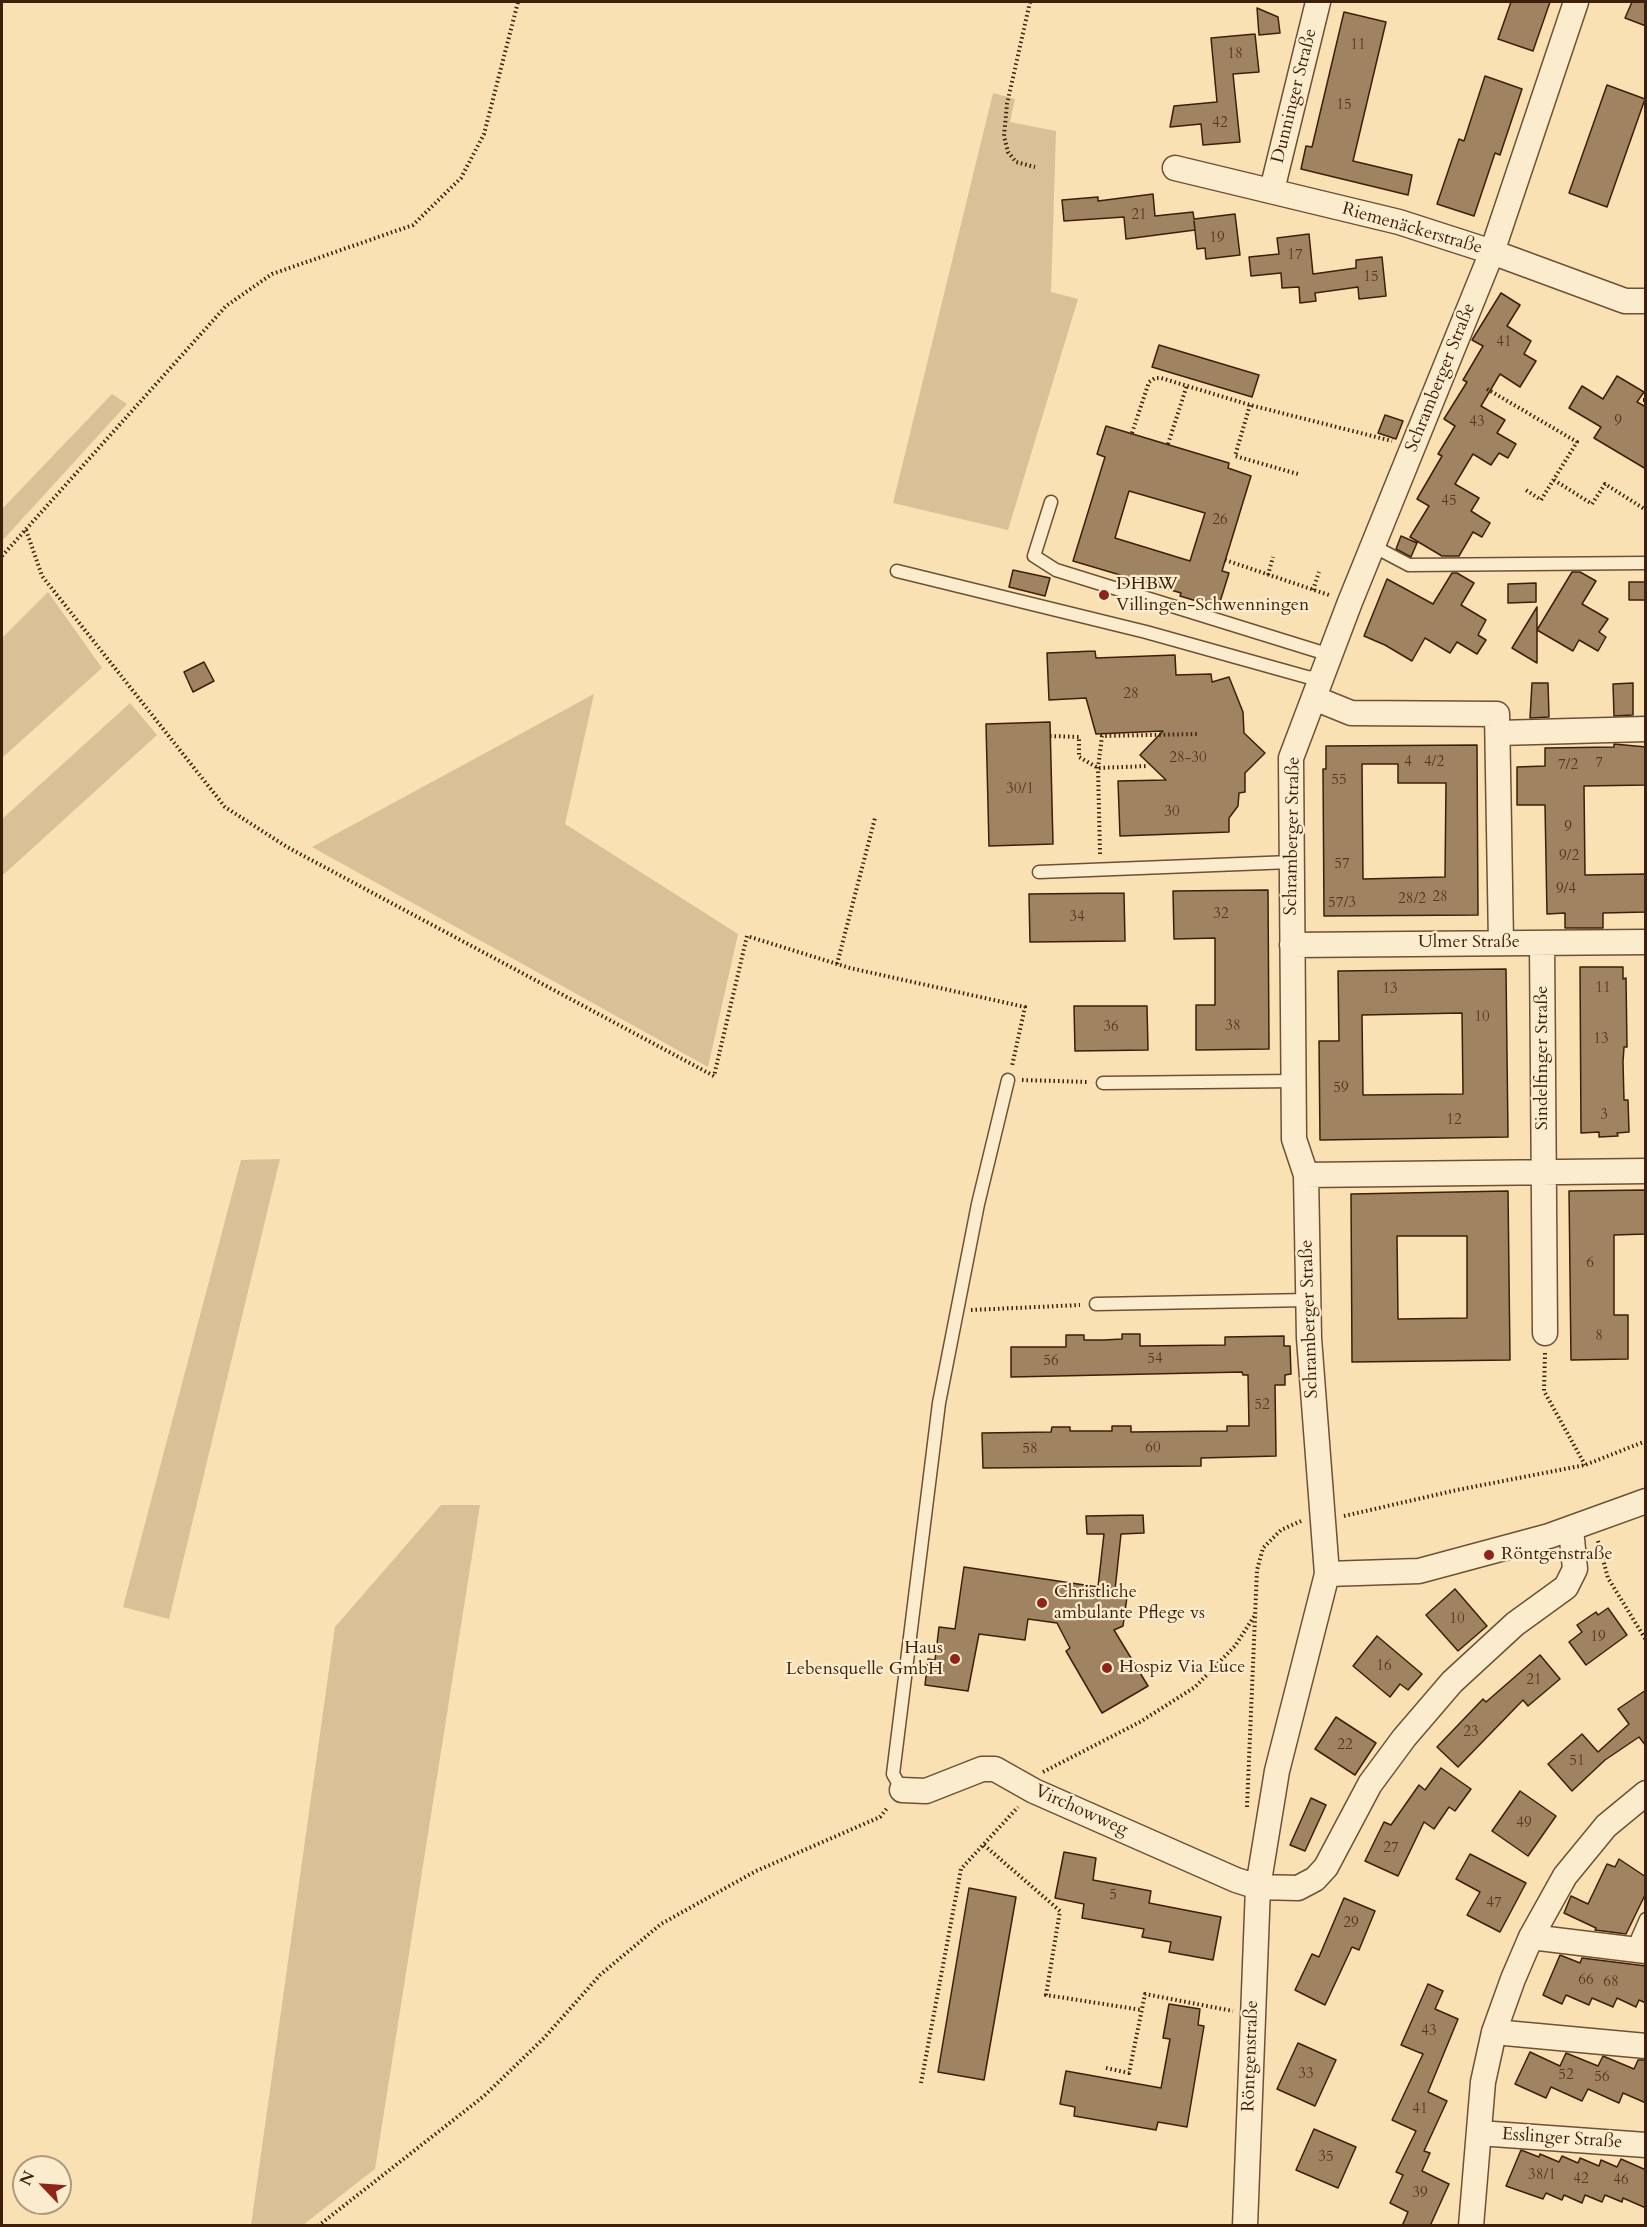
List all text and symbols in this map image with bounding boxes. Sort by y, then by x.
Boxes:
street label: Dunninger Straße [1268,27,1322,165]
house number: 11 [1350,37,1366,55]
house number: 18 [1227,46,1243,64]
house number: 15 [1336,97,1352,115]
house number: 42 [1212,115,1228,133]
street label: Riemenäckerstraße [1339,199,1485,259]
house number: 21 [1131,207,1147,225]
house number: 19 [1209,230,1225,248]
house number: 17 [1287,247,1303,265]
house number: 15 [1363,269,1379,287]
street label: Schramberger Straße [1401,300,1481,456]
house number: 41 [1496,334,1512,352]
house number: 9 [1614,413,1622,431]
house number: 43 [1469,414,1485,432]
house number: 45 [1441,493,1457,511]
house number: 26 [1212,512,1228,530]
place label: DHBW Villingen-Schwenningen [1116,574,1309,616]
marker: DHBW Villingen-Schwenningen [1097,588,1111,602]
house number: 28 [1123,686,1139,704]
house number: 28-30 [1169,750,1207,768]
house number: 4 [1404,754,1412,772]
house number: 4/2 [1424,754,1444,772]
house number: 7 [1595,755,1603,773]
street label: Schramberger Straße [1281,756,1305,916]
house number: 7/2 [1558,757,1578,775]
house number: 55 [1331,772,1347,790]
house number: 30/1 [1006,781,1034,799]
house number: 30 [1164,804,1180,822]
house number: 9 [1564,819,1572,837]
house number: 9/2 [1559,848,1579,866]
house number: 57 [1334,856,1350,874]
house number: 9/4 [1556,881,1576,899]
house number: 28 [1432,889,1448,907]
house number: 28/2 [1398,891,1426,909]
house number: 57/3 [1328,895,1356,913]
house number: 32 [1213,906,1229,924]
house number: 34 [1069,909,1085,927]
street label: Ulmer Straße [1418,932,1520,954]
house number: 11 [1595,980,1611,998]
house number: 13 [1382,981,1398,999]
street label: Sindelfinger Straße [1532,986,1554,1130]
house number: 10 [1474,1009,1490,1027]
house number: 38 [1225,1018,1241,1036]
house number: 36 [1103,1019,1119,1037]
house number: 13 [1593,1031,1609,1049]
house number: 59 [1333,1080,1349,1098]
house number: 3 [1600,1107,1608,1125]
house number: 12 [1446,1112,1462,1130]
street label: Schramberger Straße [1296,1239,1324,1399]
house number: 6 [1586,1255,1594,1273]
house number: 8 [1595,1328,1603,1346]
house number: 54 [1147,1351,1163,1369]
house number: 56 [1043,1353,1059,1371]
house number: 52 [1254,1397,1270,1415]
house number: 60 [1145,1440,1161,1458]
house number: 58 [1022,1441,1038,1459]
place label: Röntgenstraße [1501,1544,1613,1566]
marker: Röntgenstraße [1482,1548,1496,1562]
place label: Christliche ambulante Pflege vs [1054,1582,1205,1624]
marker: Christliche ambulante Pflege vs [1035,1596,1049,1610]
house number: 10 [1449,1611,1465,1629]
house number: 19 [1590,1629,1606,1647]
place label: Haus Lebensquelle GmbH [786,1638,943,1680]
marker: Haus Lebensquelle GmbH [948,1652,962,1666]
place label: Hospiz Via Luce [1119,1657,1245,1679]
house number: 16 [1376,1658,1392,1676]
marker: Hospiz Via Luce [1100,1661,1114,1675]
house number: 21 [1526,1672,1542,1690]
house number: 23 [1463,1724,1479,1742]
house number: 22 [1337,1737,1353,1755]
house number: 51 [1569,1753,1585,1771]
street label: Virchowweg [1031,1781,1131,1841]
house number: 49 [1516,1815,1532,1833]
house number: 27 [1383,1840,1399,1858]
house number: 5 [1109,1887,1117,1905]
house number: 47 [1486,1895,1502,1913]
house number: 29 [1343,1915,1359,1933]
house number: 66 [1578,1972,1594,1990]
house number: 68 [1603,1974,1619,1992]
street label: Röntgenstraße [1238,2000,1264,2112]
house number: 43 [1421,2023,1437,2041]
house number: 33 [1298,2066,1314,2084]
house number: 52 [1558,2067,1574,2085]
house number: 56 [1594,2069,1610,2087]
house number: 41 [1412,2101,1428,2119]
street label: Esslinger Straße [1501,2124,1623,2154]
house number: 35 [1318,2149,1334,2167]
north arrow [12,2155,72,2215]
text: N [15,2167,40,2189]
house number: 38/1 [1528,2167,1556,2185]
house number: 42 [1573,2171,1589,2189]
house number: 46 [1613,2172,1629,2190]
house number: 39 [1412,2185,1428,2203]

